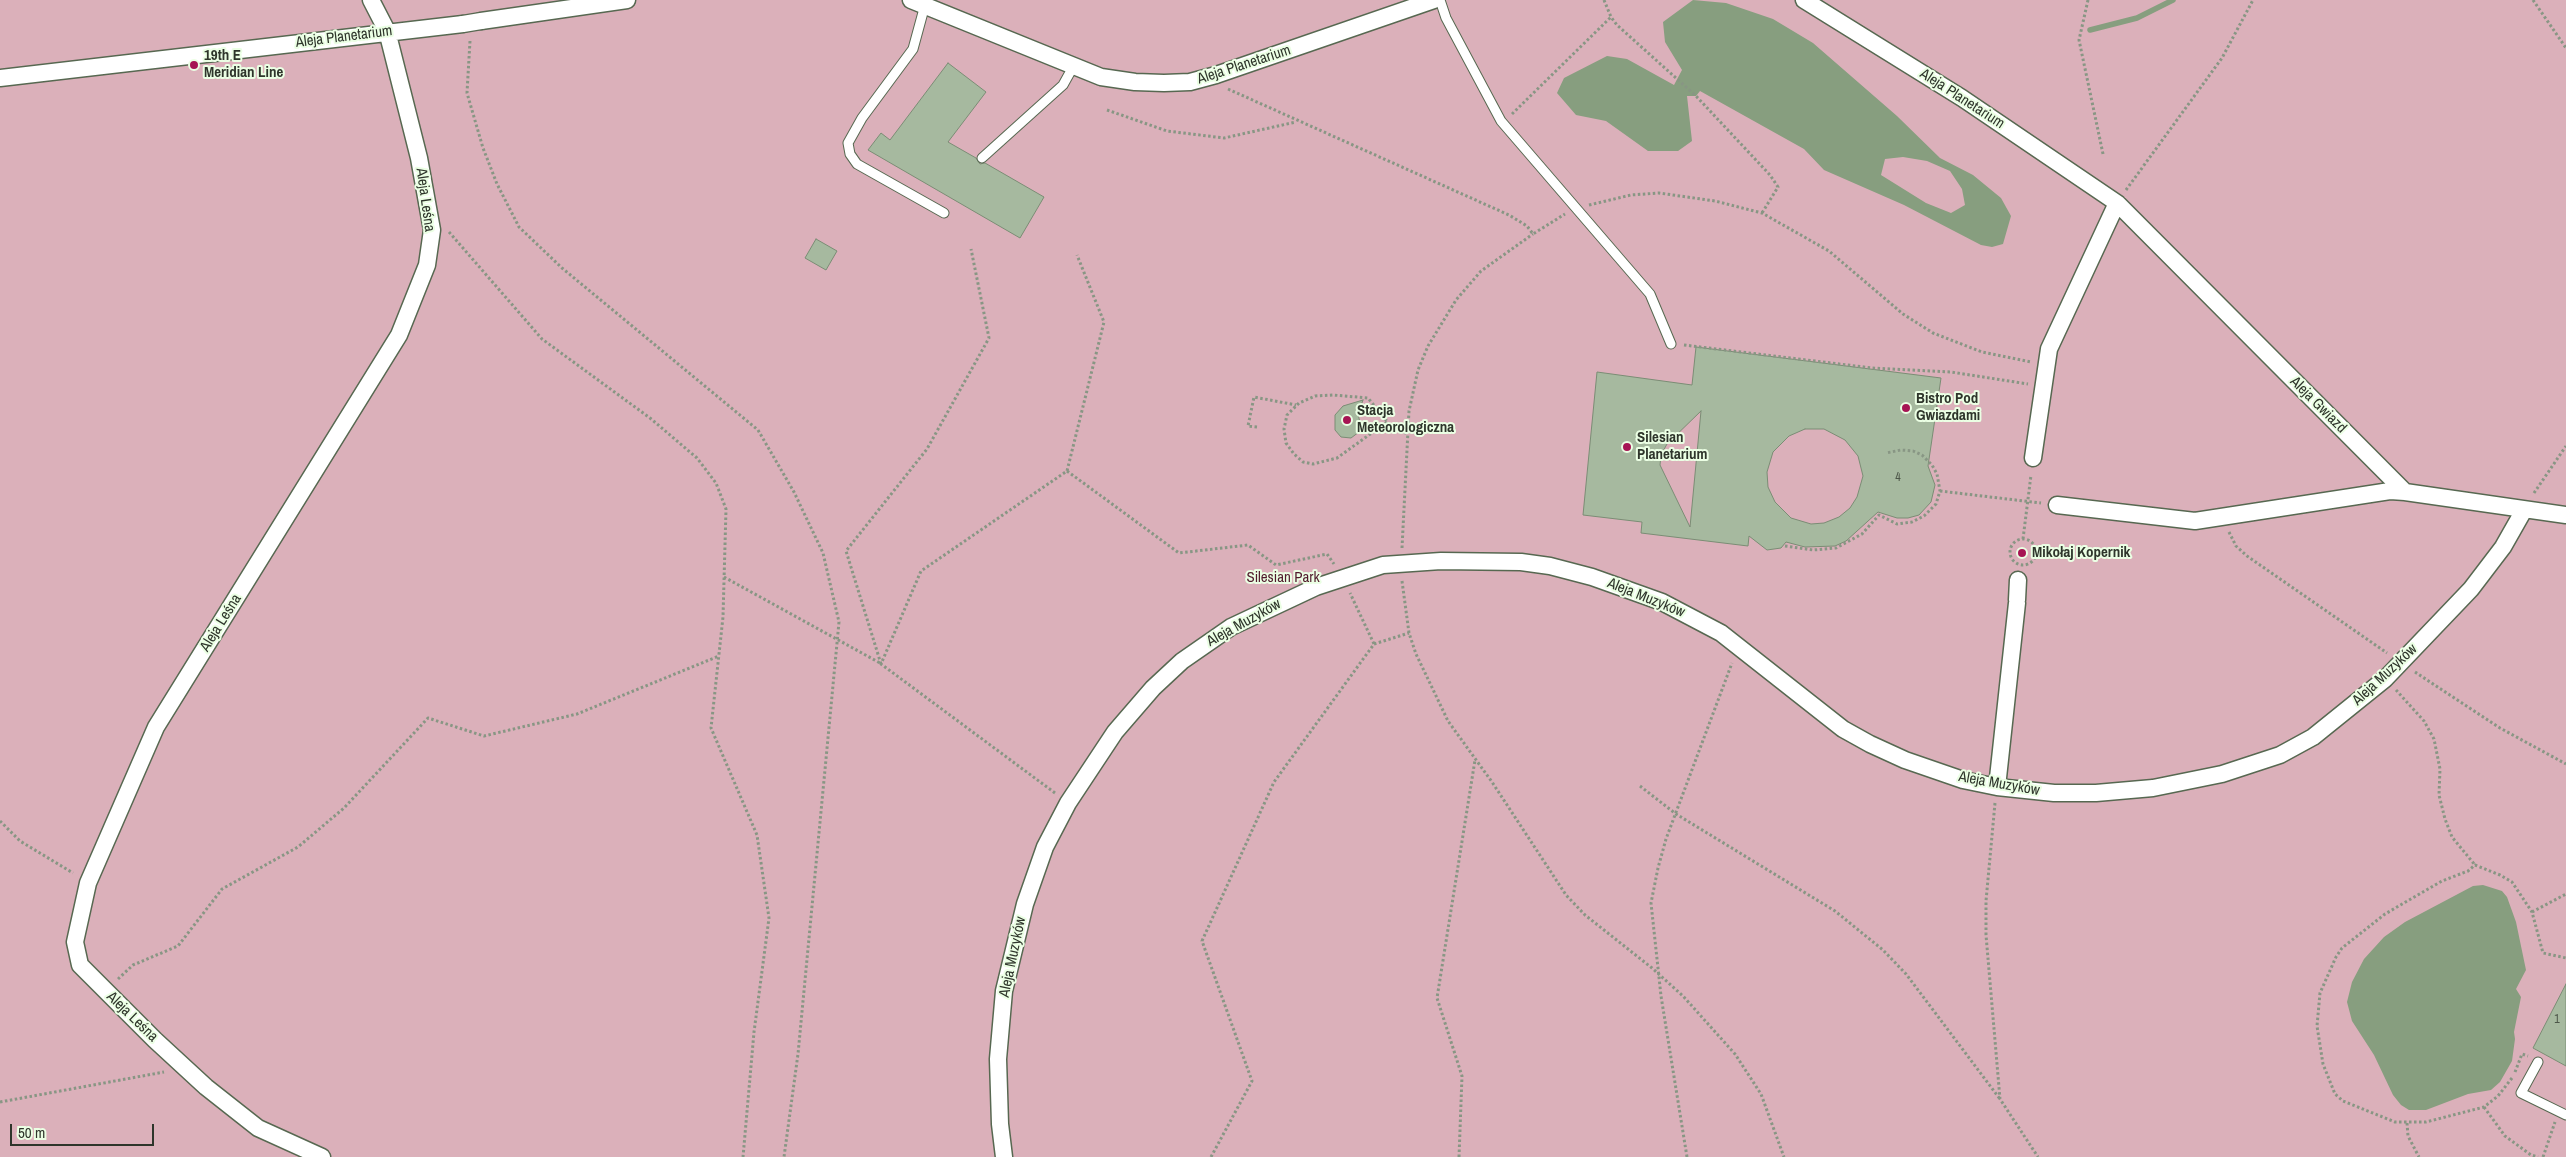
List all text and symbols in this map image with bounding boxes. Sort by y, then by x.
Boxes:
street label: Aleja Planetarium [295,22,393,52]
street label: Aleja Planetarium [1195,41,1293,89]
place label: 19th E Meridian Line [204,47,283,82]
marker: 19th E Meridian Line [188,59,200,71]
street label: Aleja Planetarium [1916,65,2008,133]
street label: Aleja Leśna [412,167,438,233]
street label: Aleja Gwiazd [2286,373,2350,437]
place label: Bistro Pod Gwiazdami [1916,390,1980,425]
place label: Stacja Meteorologiczna [1357,402,1454,437]
marker: Bistro Pod Gwiazdami [1900,402,1912,414]
marker: Stacja Meteorologiczna [1341,414,1353,426]
place label: Silesian Planetarium [1637,429,1707,464]
marker: Silesian Planetarium [1621,441,1633,453]
house number: 4 [1895,471,1901,485]
place label: Mikołaj Kopernik [2032,544,2130,562]
marker: Mikołaj Kopernik [2016,547,2028,559]
park label: Silesian Park [1246,569,1320,587]
street label: Aleja Muzyków [1605,574,1687,622]
street label: Aleja Leśna [196,591,246,655]
street label: Aleja Muzyków [1204,595,1284,651]
street label: Aleja Muzyków [2349,640,2421,710]
street label: Aleja Muzyków [1957,768,2041,800]
street label: Aleja Muzyków [996,915,1030,999]
street label: Aleja Leśna [103,988,161,1046]
house number: 1 [2554,1013,2560,1027]
scale bar [12,1114,156,1146]
text: 50 m [18,1122,45,1143]

